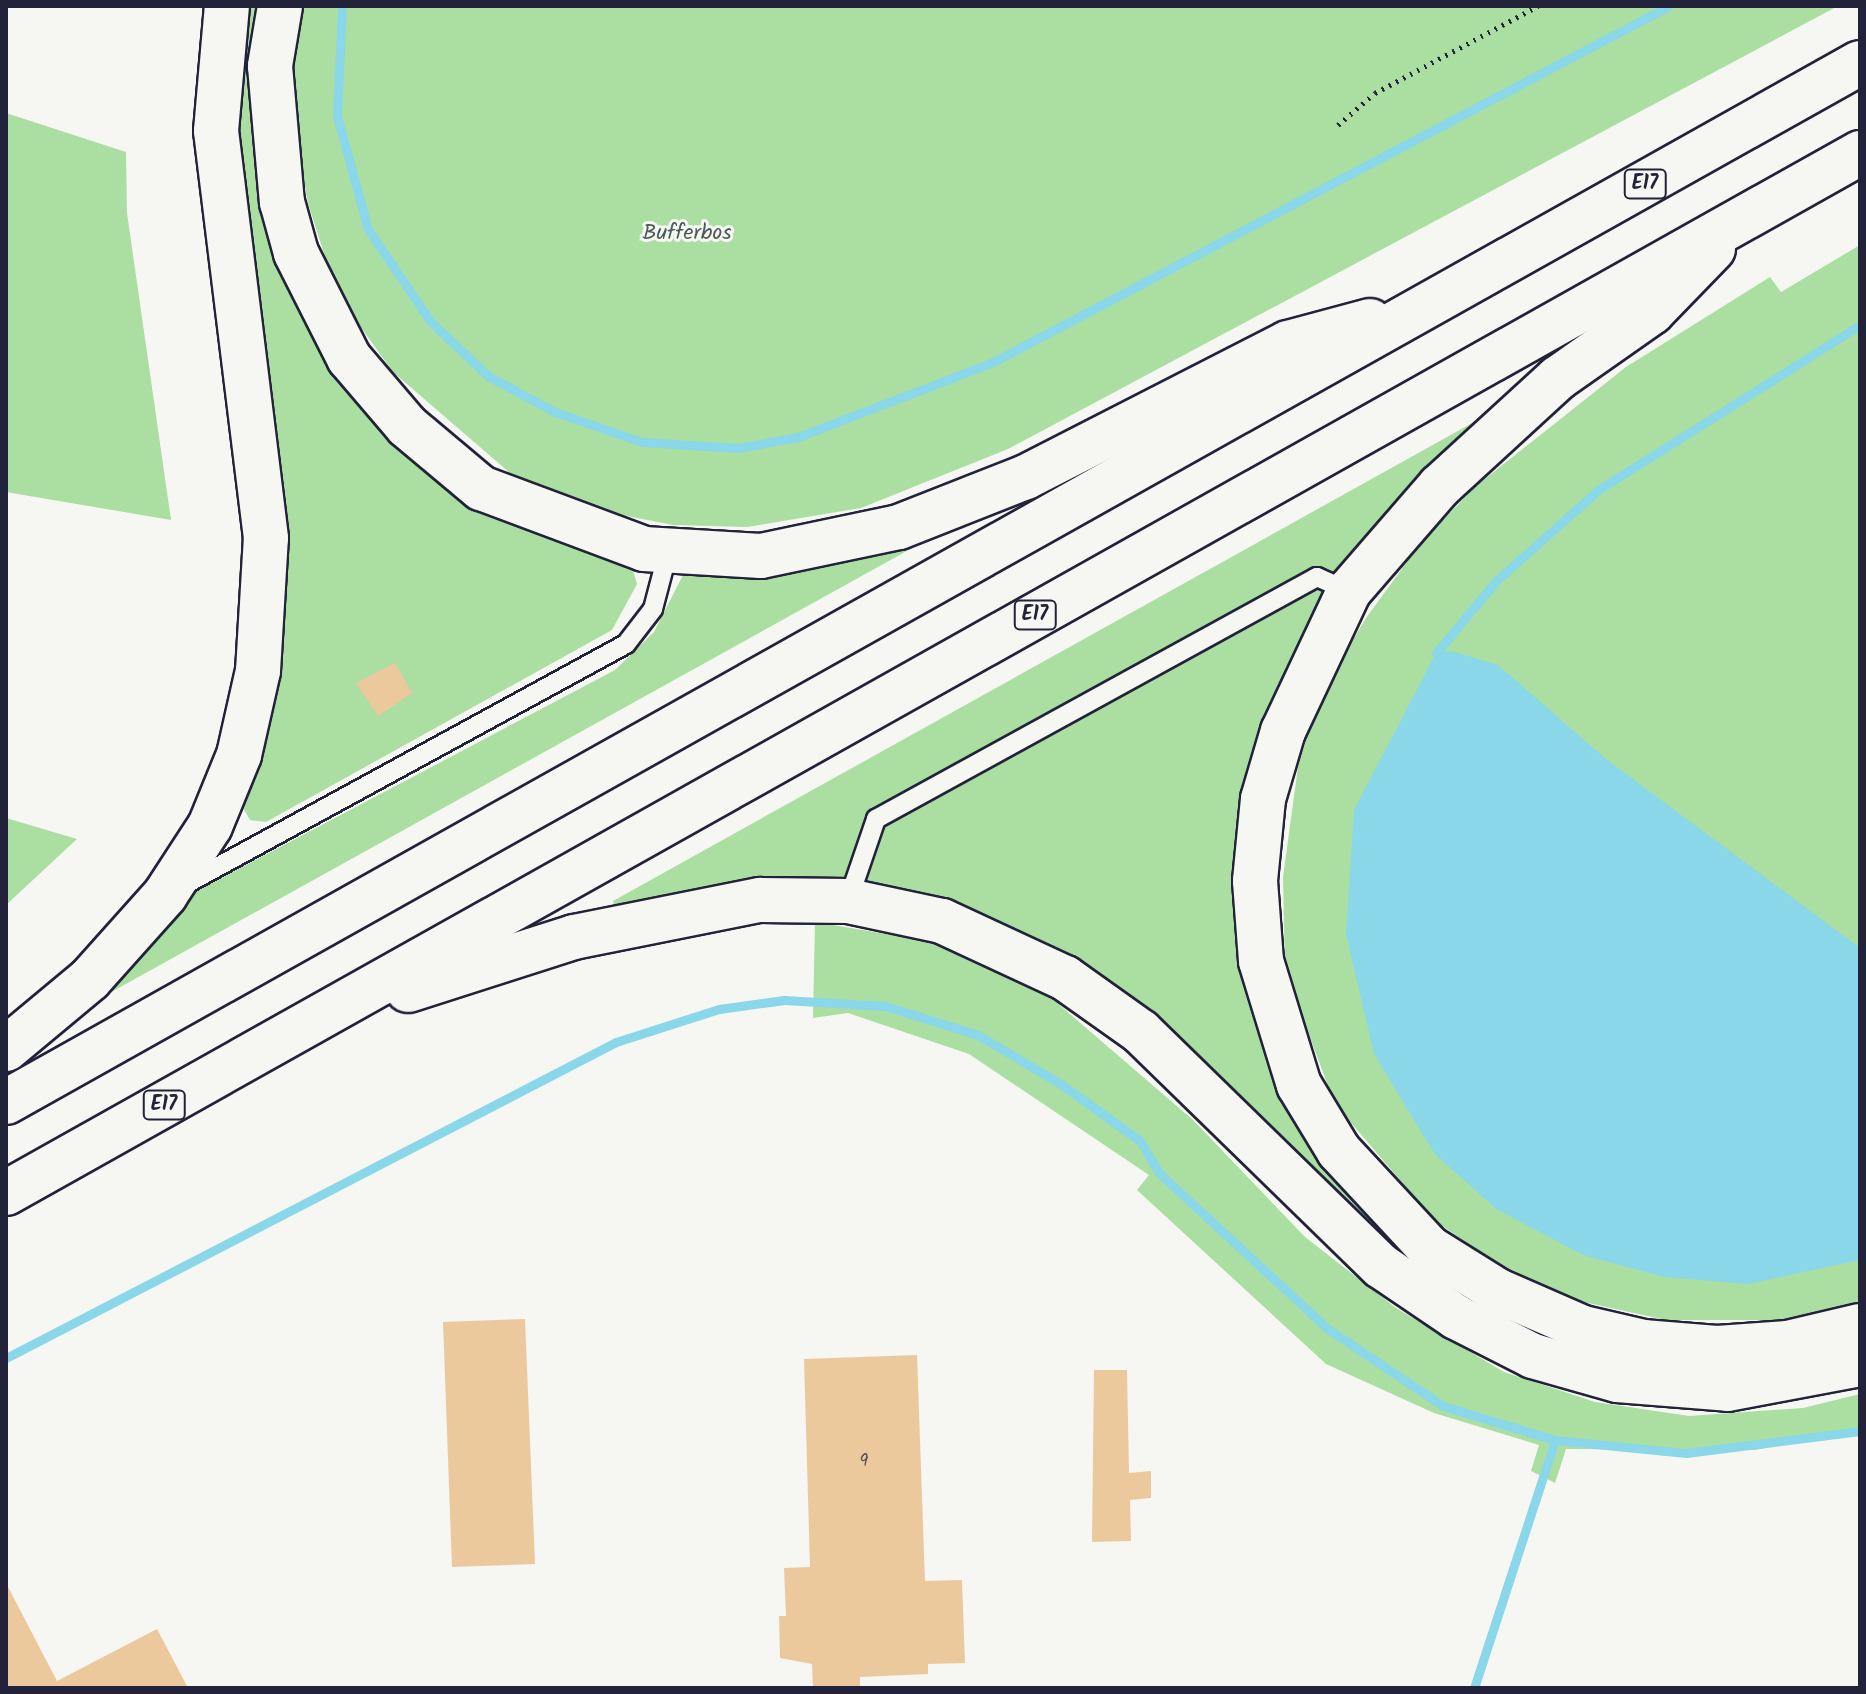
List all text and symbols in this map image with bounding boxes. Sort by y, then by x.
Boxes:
road number: E17 [1623,168,1667,200]
park label: Bufferbos [642,221,732,247]
road number: E17 [1013,599,1057,631]
road number: E17 [142,1089,186,1121]
house number: 9 [860,1451,868,1473]

